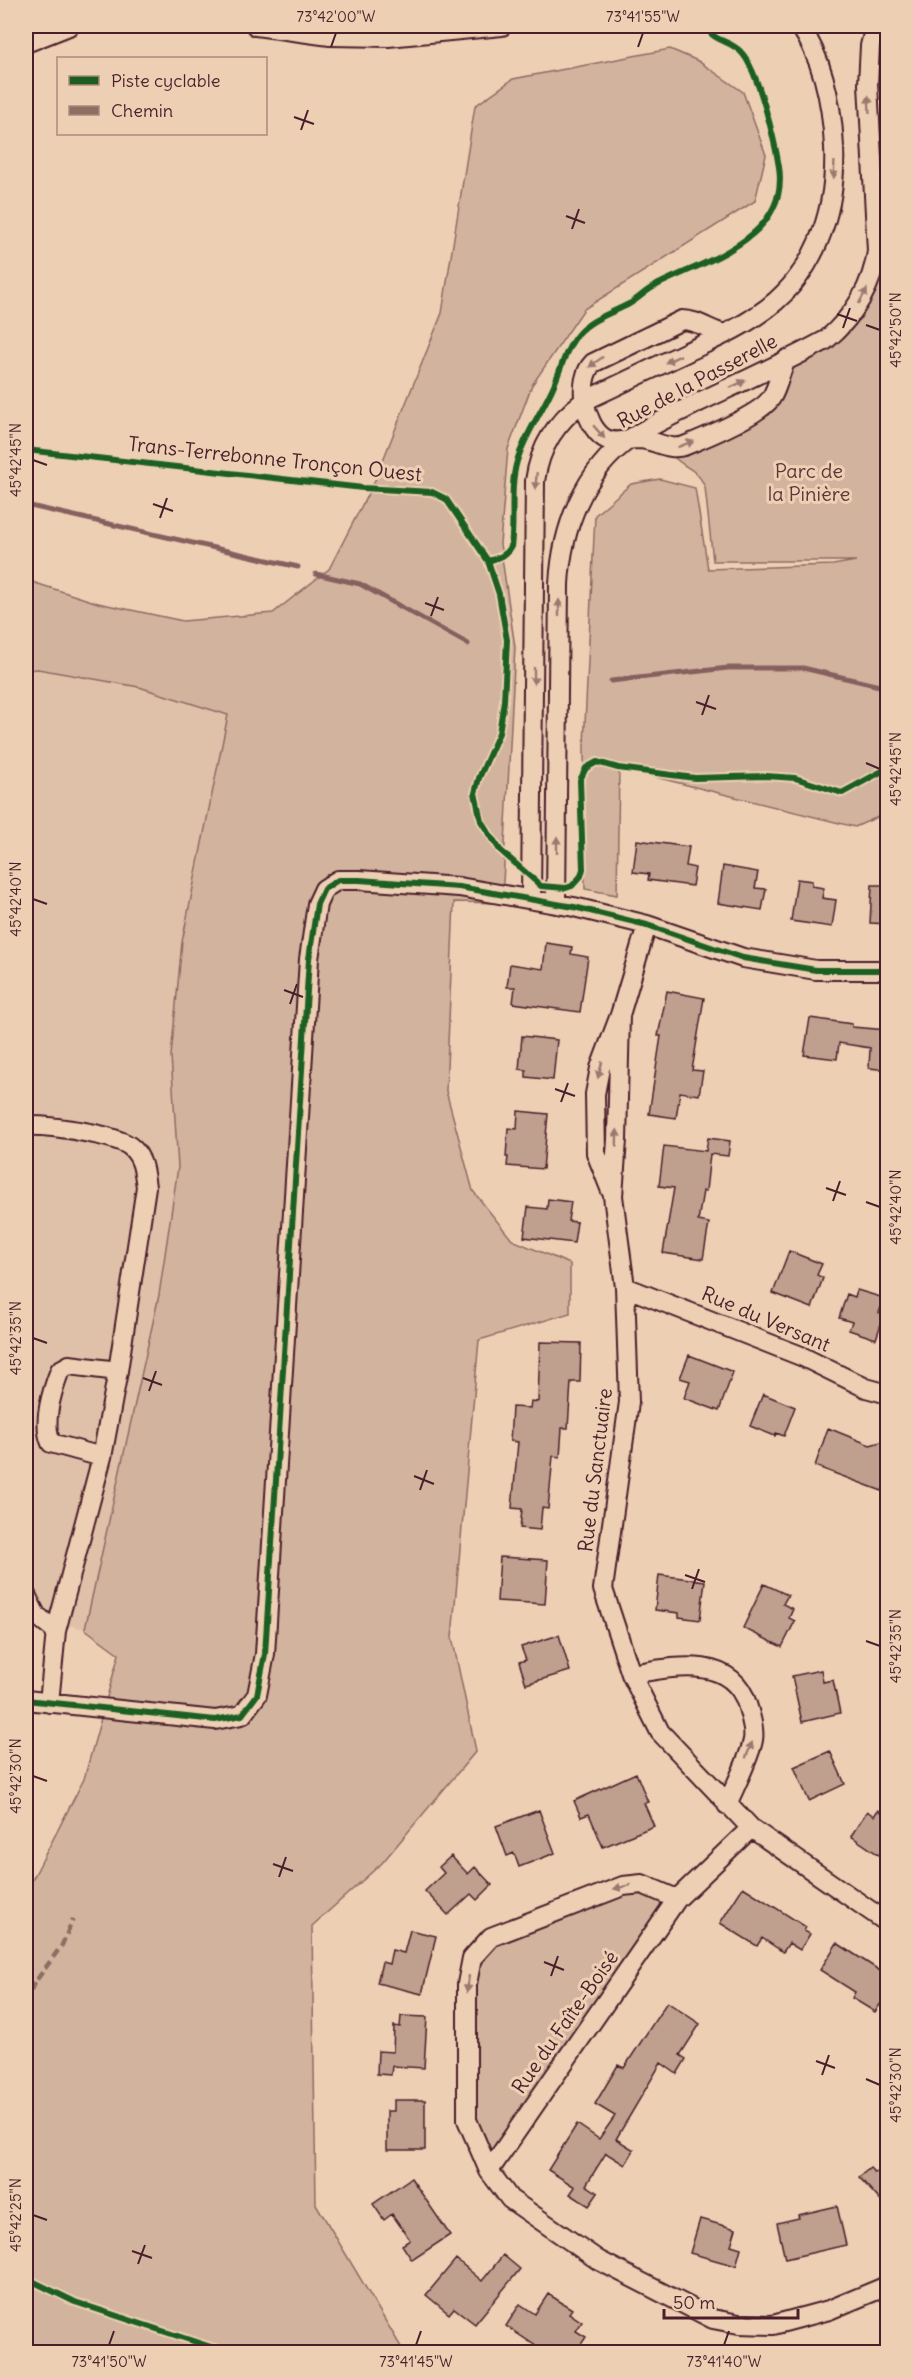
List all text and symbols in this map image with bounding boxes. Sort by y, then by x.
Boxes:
text: 73°42'00"W [297,7,376,26]
text: 73°41'55"W [606,7,680,26]
legend [57,57,267,135]
text: Piste cyclable [111,69,220,92]
one-way arrow [864,95,873,114]
text: Chemin [111,99,173,122]
one-way arrow [829,160,838,179]
one-way arrow [858,288,867,305]
text: 45°42'50"N [886,292,905,368]
street label: Rue de la Passerelle [612,328,781,433]
one-way arrow [664,354,681,363]
one-way arrow [588,356,604,369]
one-way arrow [729,379,746,388]
text: 45°42'45"N [6,423,25,497]
one-way arrow [593,424,606,439]
street label: Trans-Terrebonne Tronçon Ouest [127,431,423,486]
one-way arrow [677,439,695,448]
park label: Parc de la Pinière [768,458,850,506]
one-way arrow [531,471,541,490]
one-way arrow [554,599,564,618]
one-way arrow [529,666,539,685]
text: 45°42'45"N [886,732,905,806]
one-way arrow [552,836,562,855]
text: 45°42'40"N [6,861,25,937]
one-way arrow [595,1061,604,1079]
one-way arrow [613,1128,622,1147]
text: 45°42'40"N [886,1169,905,1245]
street label: Rue du Versant [698,1280,834,1357]
text: 45°42'35"N [6,1301,25,1375]
street label: Rue du Sanctuaire [572,1387,617,1553]
text: 45°42'35"N [886,1609,905,1683]
text: 45°42'30"N [6,1738,25,1814]
one-way arrow [744,1741,754,1759]
one-way arrow [613,1883,631,1893]
street label: Rue du Faîte-Boisé [506,1945,623,2098]
one-way arrow [463,1975,473,1994]
text: 45°42'30"N [886,2047,905,2123]
text: 45°42'25"N [6,2178,25,2252]
scale bar [664,2282,798,2320]
text: 50 m [673,2291,715,2314]
text: 73°41'50"W [71,2352,147,2371]
text: 73°41'45"W [379,2352,453,2371]
text: 73°41'40"W [687,2352,762,2371]

